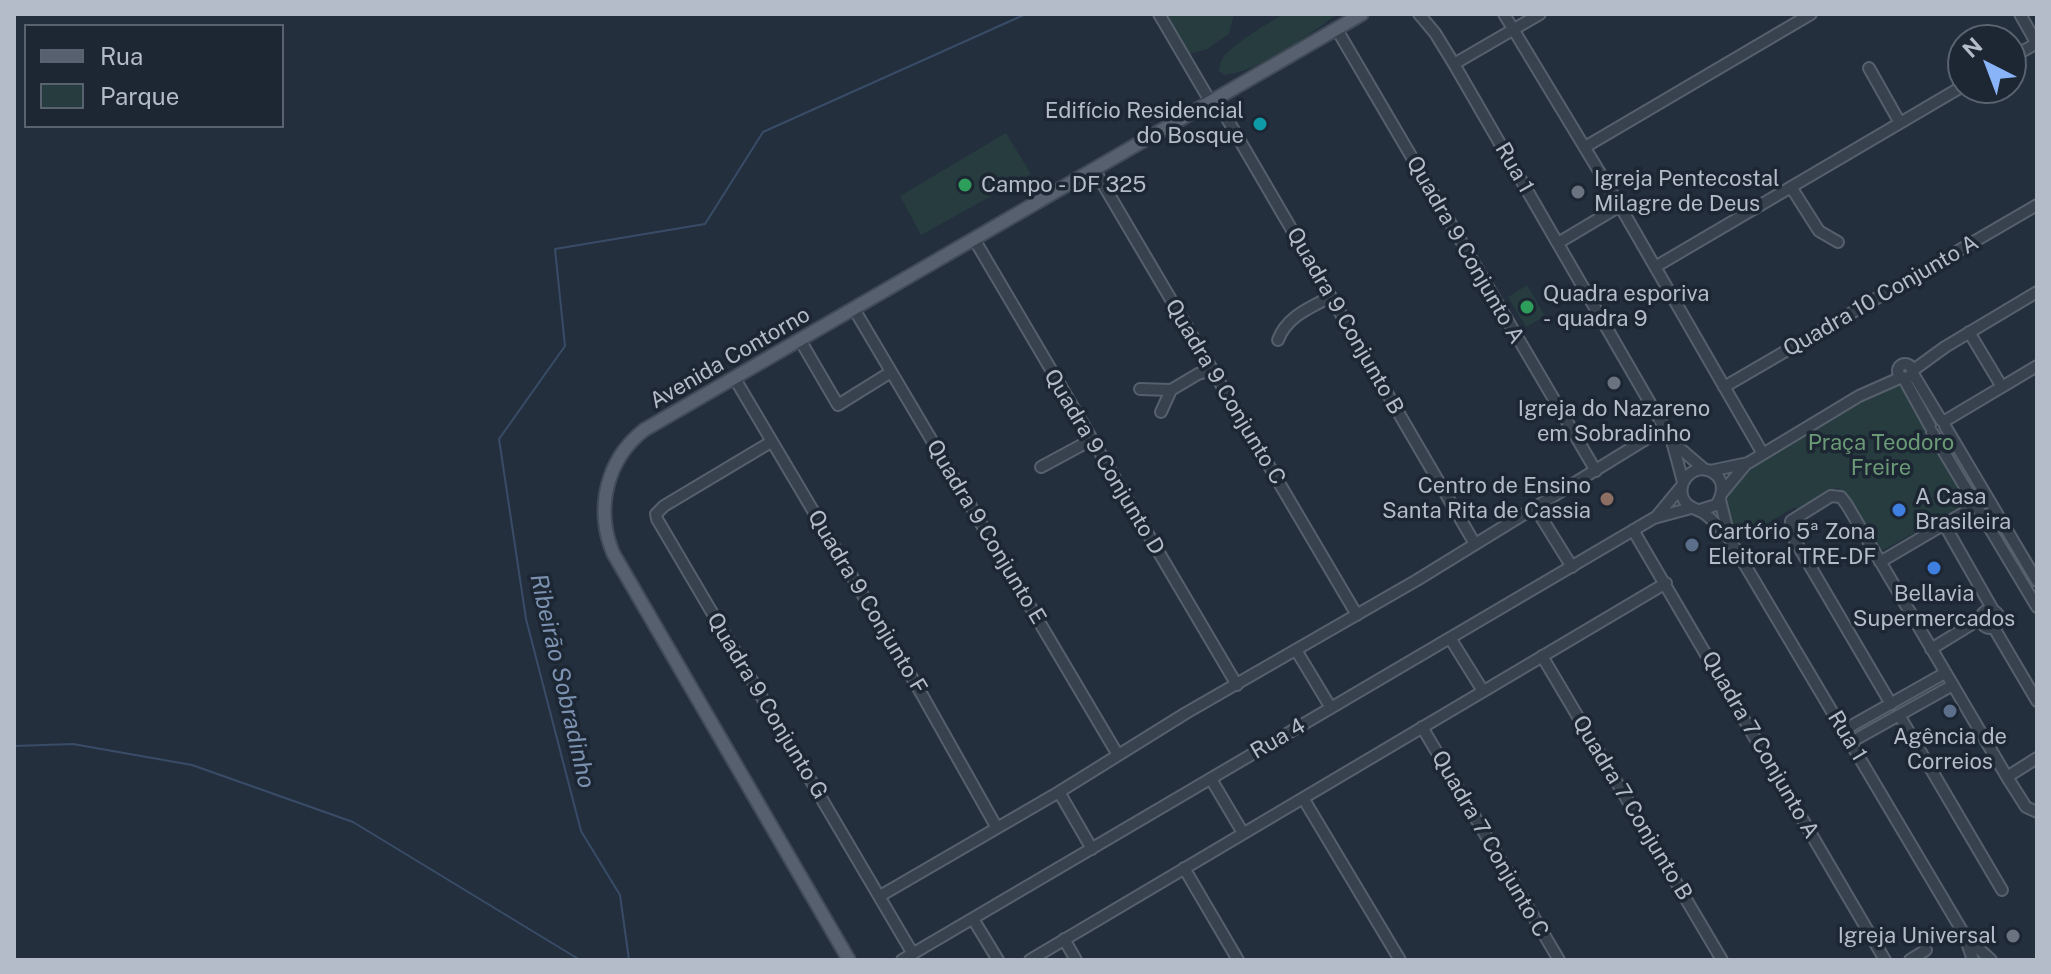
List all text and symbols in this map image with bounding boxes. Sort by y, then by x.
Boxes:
legend [24,24,284,128]
north arrow [1947,24,2027,104]
text: N [1957,32,1987,63]
text: Rua [100,42,143,70]
text: Parque [100,82,179,110]
place label: Edifício Residencial do Bosque [1045,98,1244,150]
marker: Edifício Residencial do Bosque [1251,115,1269,133]
street label: Rua 1 [1489,138,1539,198]
street label: Quadra 9 Conjunto A [1400,151,1530,349]
place label: Igreja Pentecostal Milagre de Deus [1594,166,1780,218]
place label: Campo - DF 325 [981,172,1146,198]
marker: Campo - DF 325 [956,176,974,194]
marker: Igreja Pentecostal Milagre de Deus [1569,183,1587,201]
street label: Quadra 9 Conjunto B [1281,223,1409,419]
street label: Quadra 10 Conjunto A [1779,229,1983,363]
place label: Quadra esporiva - quadra 9 [1543,281,1709,332]
street label: Quadra 9 Conjunto C [1159,294,1291,490]
marker: Quadra esporiva - quadra 9 [1518,298,1536,316]
street label: Avenida Contorno [645,301,815,415]
street label: Quadra 9 Conjunto D [1038,364,1170,560]
marker: Igreja do Nazareno em Sobradinho [1605,374,1623,392]
place label: Igreja do Nazareno em Sobradinho [1518,396,1710,448]
park label: Praça Teodoro Freire [1808,430,1954,482]
street label: Quadra 9 Conjunto E [921,435,1051,629]
place label: Centro de Ensino Santa Rita de Cassia [1382,473,1591,524]
place label: A Casa Brasileira [1915,484,2011,536]
marker: Centro de Ensino Santa Rita de Cassia [1598,490,1616,508]
marker: A Casa Brasileira [1890,501,1908,519]
street label: Quadra 9 Conjunto F [802,505,932,699]
place label: Cartório 5ª Zona Eleitoral TRE-DF [1708,519,1876,570]
marker: Cartório 5ª Zona Eleitoral TRE-DF [1683,536,1701,554]
marker: Bellavia Supermercados [1925,559,1943,577]
water label: Ribeirão Sobradinho [523,571,601,791]
place label: Bellavia Supermercados [1853,581,2015,632]
street label: Quadra 9 Conjunto G [701,608,833,804]
street label: Quadra 7 Conjunto A [1696,647,1824,843]
marker: Agência de Correios [1941,702,1959,720]
street label: Rua 1 [1822,706,1872,766]
street label: Quadra 7 Conjunto B [1566,711,1698,905]
street label: Rua 4 [1246,713,1310,765]
place label: Agência de Correios [1893,724,2007,776]
street label: Quadra 7 Conjunto C [1426,746,1554,942]
place label: Igreja Universal [1838,923,1997,949]
marker: Igreja Universal [2004,927,2022,945]

